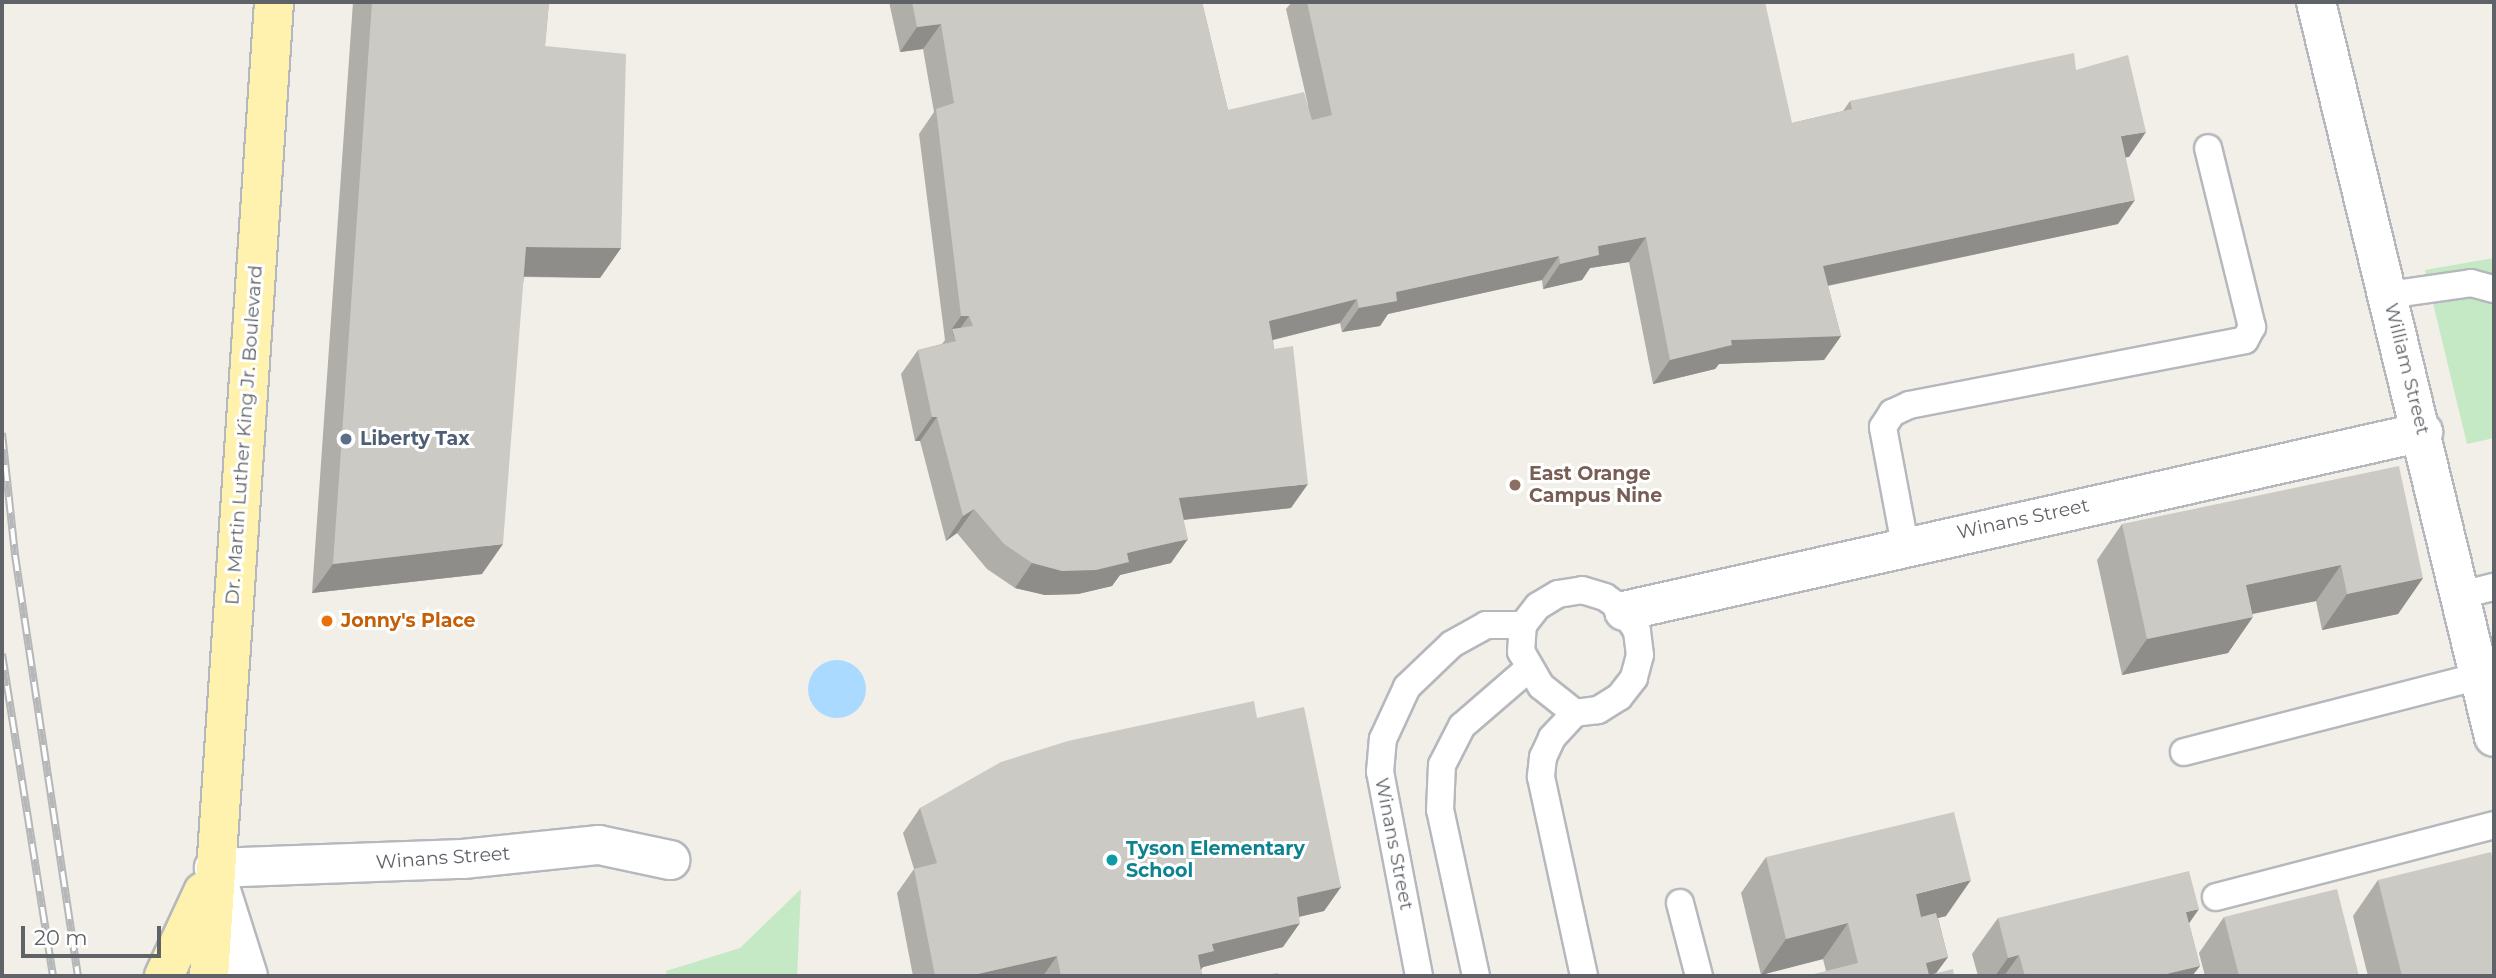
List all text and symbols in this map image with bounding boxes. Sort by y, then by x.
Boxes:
street label: Dr. Martin Luther King Jr. Boulevard [221,264,267,606]
street label: William Street [2380,301,2434,437]
place label: Liberty Tax [360,428,470,450]
marker: Liberty Tax [338,431,354,447]
place label: East Orange Campus Nine [1529,463,1662,507]
marker: East Orange Campus Nine [1507,477,1523,493]
street label: Winans Street [1955,494,2091,544]
place label: Jonny's Place [341,610,476,632]
marker: Jonny's Place [319,613,335,629]
street label: Winans Street [1370,776,1418,912]
place label: Tyson Elementary School [1126,838,1305,882]
street label: Winans Street [375,842,511,874]
marker: Tyson Elementary School [1104,852,1120,868]
scale bar [24,912,164,956]
text: 20 m [34,925,88,950]

